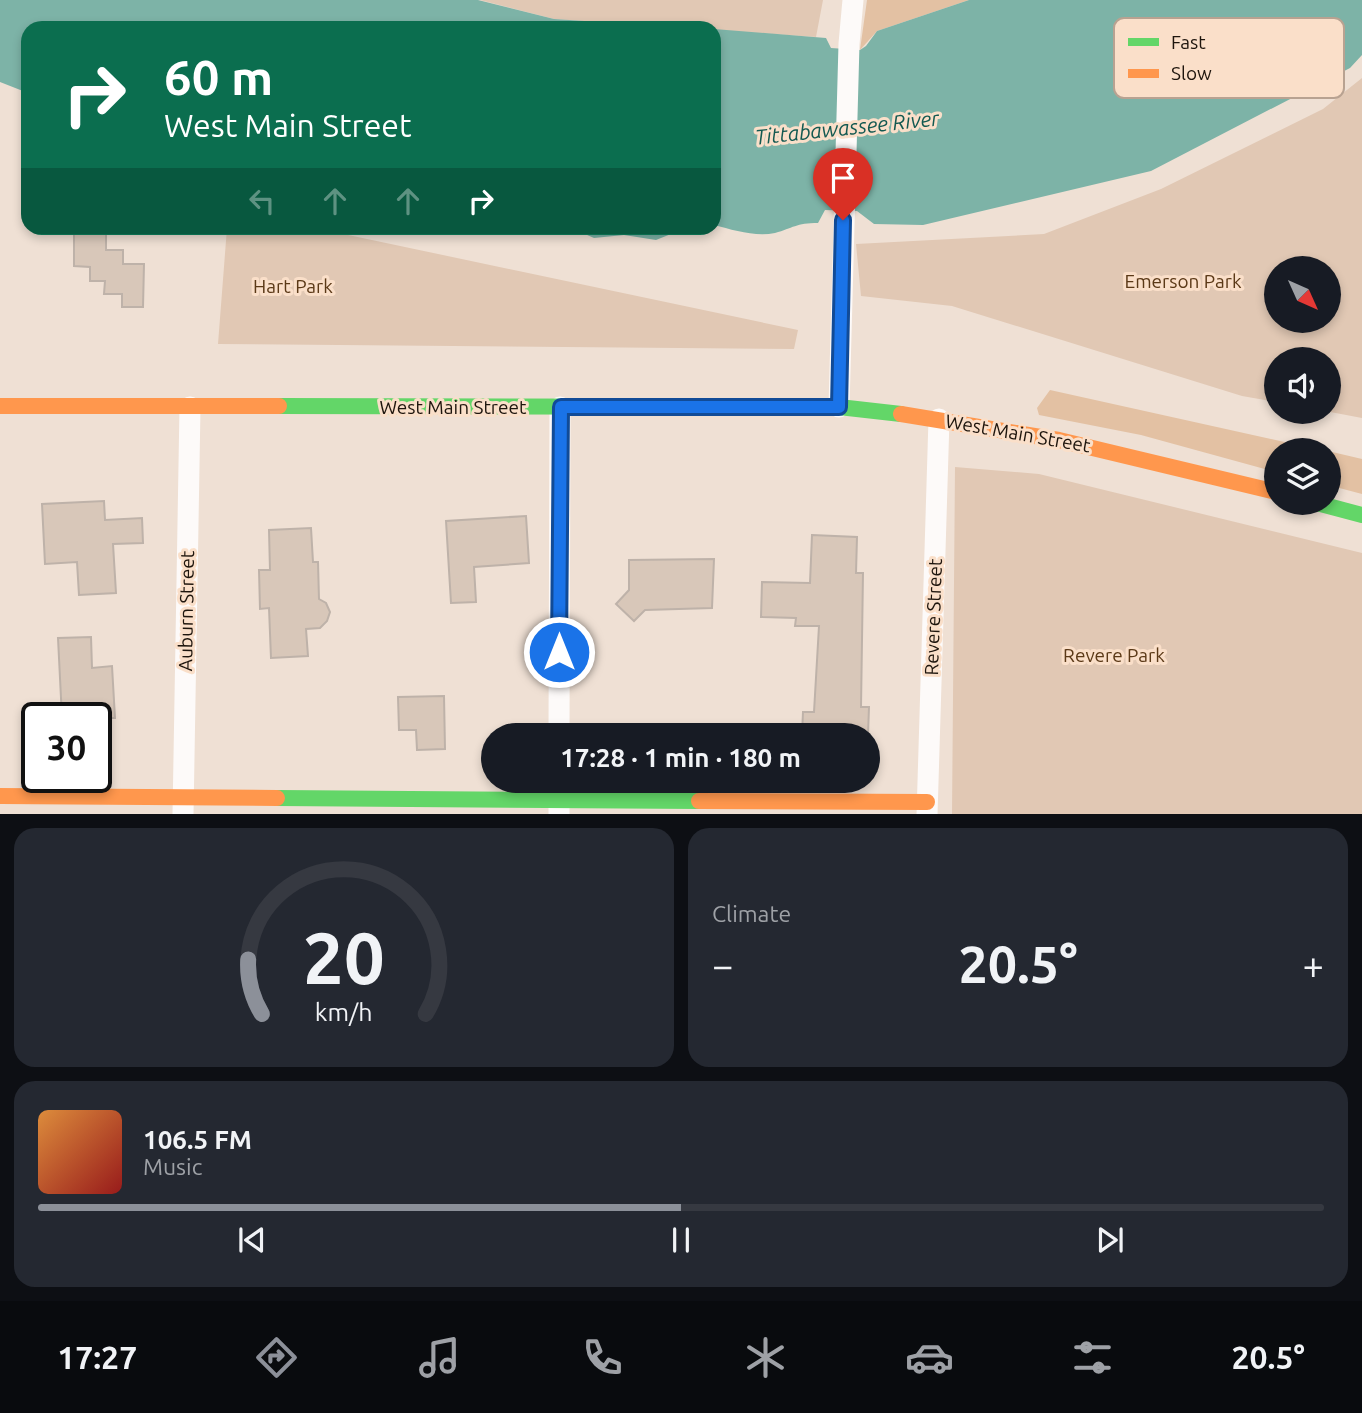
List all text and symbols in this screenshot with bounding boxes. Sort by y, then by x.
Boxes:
legend [1114,18,1344,98]
text: Fast [1171,31,1206,53]
icon: right [49,49,140,140]
text: 60 m [164,49,273,104]
text: Slow [1171,62,1212,84]
water label: Tittabawassee River [754,105,941,149]
text: West Main Street [164,107,412,143]
pin [813,148,873,220]
icon: arrive [824,159,862,197]
icon: left [243,182,281,220]
icon: ahead [316,182,354,220]
icon: ahead [389,182,427,220]
icon: right [462,182,500,220]
north arrow [1264,256,1340,332]
map controls [1264,256,1341,515]
park label: Emerson Park [1124,270,1242,292]
park label: Hart Park [253,275,333,297]
button: sound [1264,347,1341,424]
street label: West Main Street [380,396,527,418]
street label: West Main Street [944,409,1093,457]
button: layers [1264,438,1341,515]
street label: Auburn Street [174,550,198,671]
street label: Revere Street [920,558,946,676]
position arrow [522,615,596,689]
park label: Revere Park [1063,644,1165,666]
speed limit sign: 30 [21,702,112,793]
text: 17:28 · 1 min · 180 m [560,743,801,772]
text: Climate [712,901,791,926]
text: 20 [303,916,385,998]
text: 20.5° [958,935,1078,993]
text: − [712,944,733,986]
text: + [1303,944,1324,986]
text: km/h [315,997,373,1025]
text: 106.5 FM [143,1125,252,1154]
text: Music [143,1154,202,1179]
icon: previous [233,1221,271,1259]
icon: pause [662,1221,700,1259]
icon: next [1091,1221,1129,1259]
icon: directions [252,1333,301,1382]
icon: music [415,1333,464,1382]
icon: phone [578,1333,627,1382]
icon: climate [741,1333,790,1382]
icon: car [905,1333,954,1382]
icon: filters [1068,1333,1117,1382]
text: 17:27 [57,1339,137,1375]
text: 20.5° [1231,1339,1305,1375]

